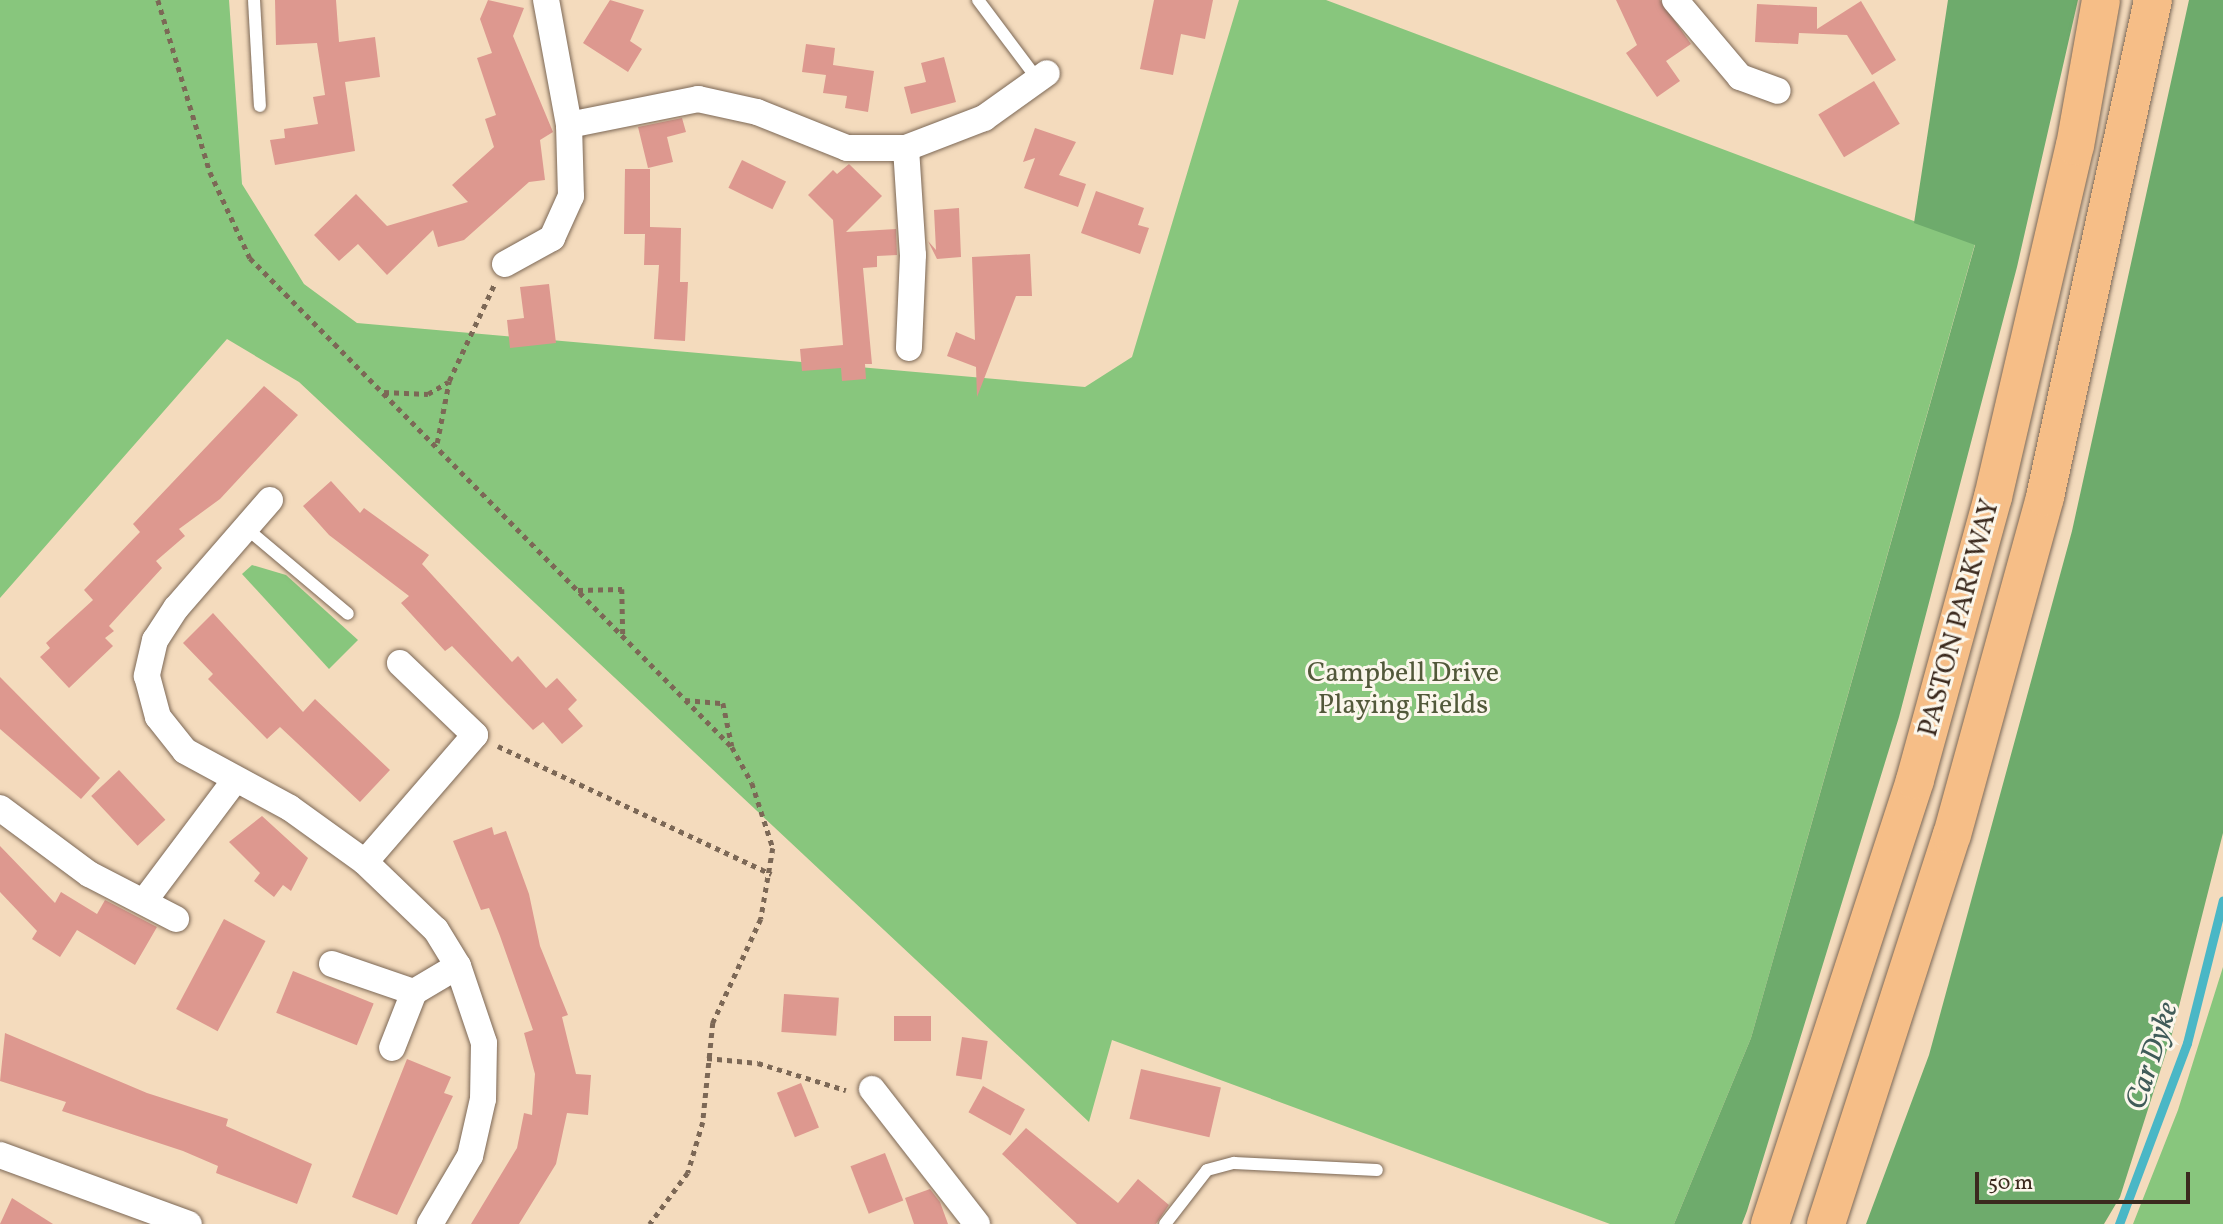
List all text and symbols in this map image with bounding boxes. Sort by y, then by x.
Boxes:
street label: PASTON PARKWAY [1912,495,2008,741]
park label: Campbell Drive Playing Fields [1307,657,1499,723]
water label: Car Dyke [2119,998,2187,1114]
scale bar [1978,1158,2193,1202]
text: 50 m [1988,1169,2033,1198]

